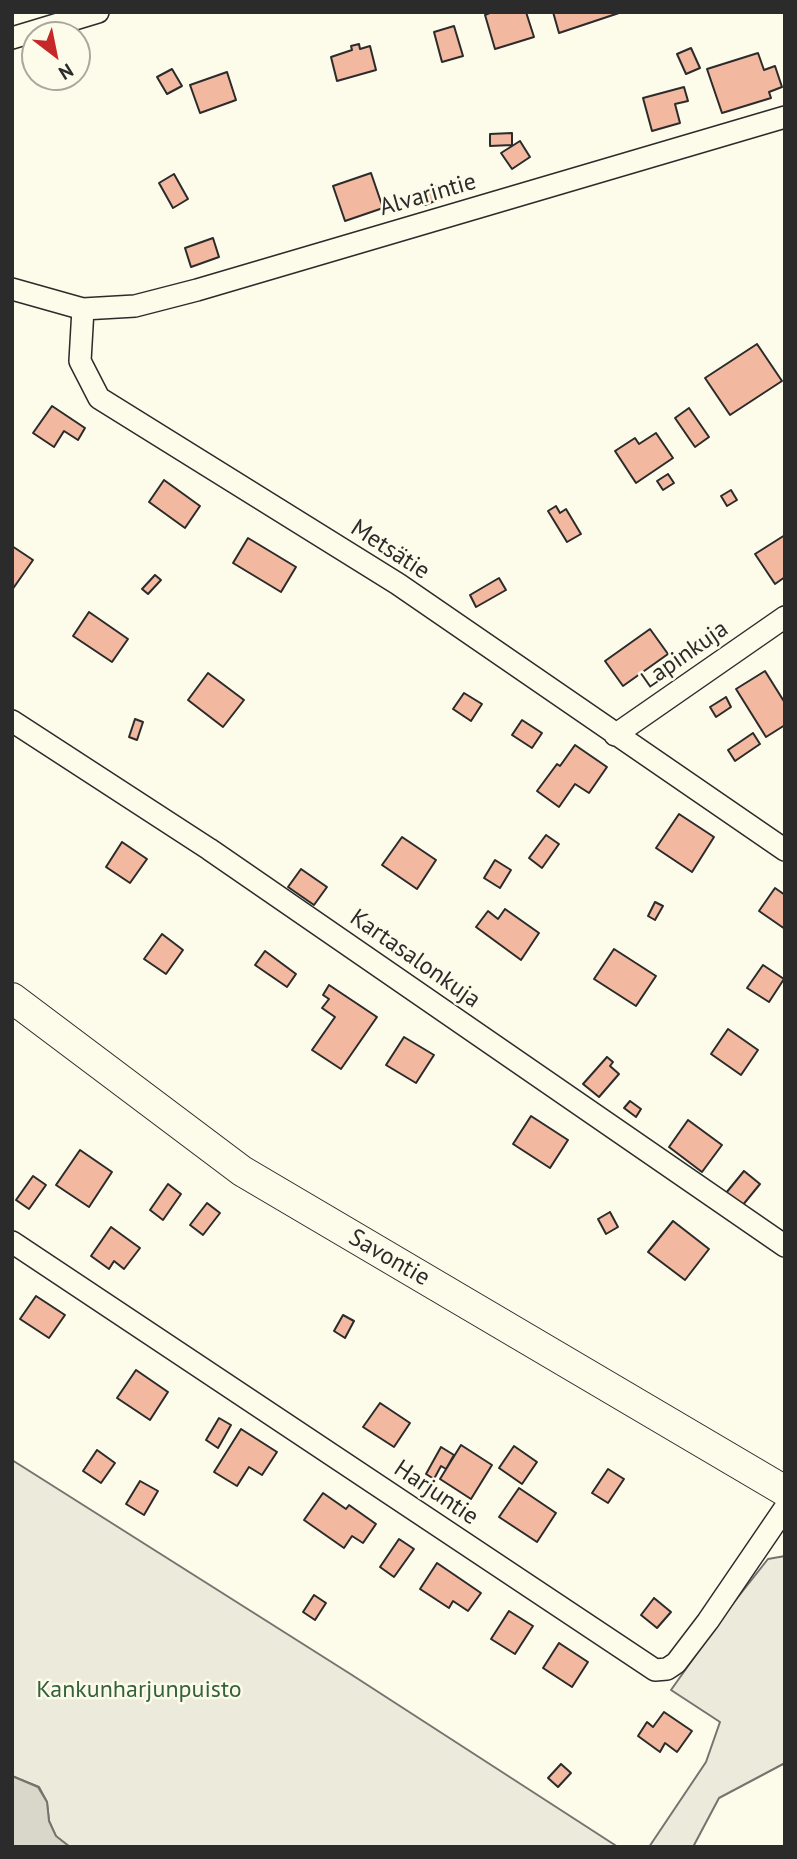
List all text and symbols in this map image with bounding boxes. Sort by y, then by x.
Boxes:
north arrow [21,21,91,91]
text: N [54,59,78,86]
street label: Alvarintie [376,168,480,222]
street label: Metsätie [345,514,435,586]
street label: Lapinkuja [636,615,734,695]
street label: Kartasalonkuja [344,903,486,1015]
street label: Savontie [343,1223,435,1293]
street label: Harjuntie [388,1454,484,1532]
park label: Kankunharjunpuisto [36,1676,242,1704]

